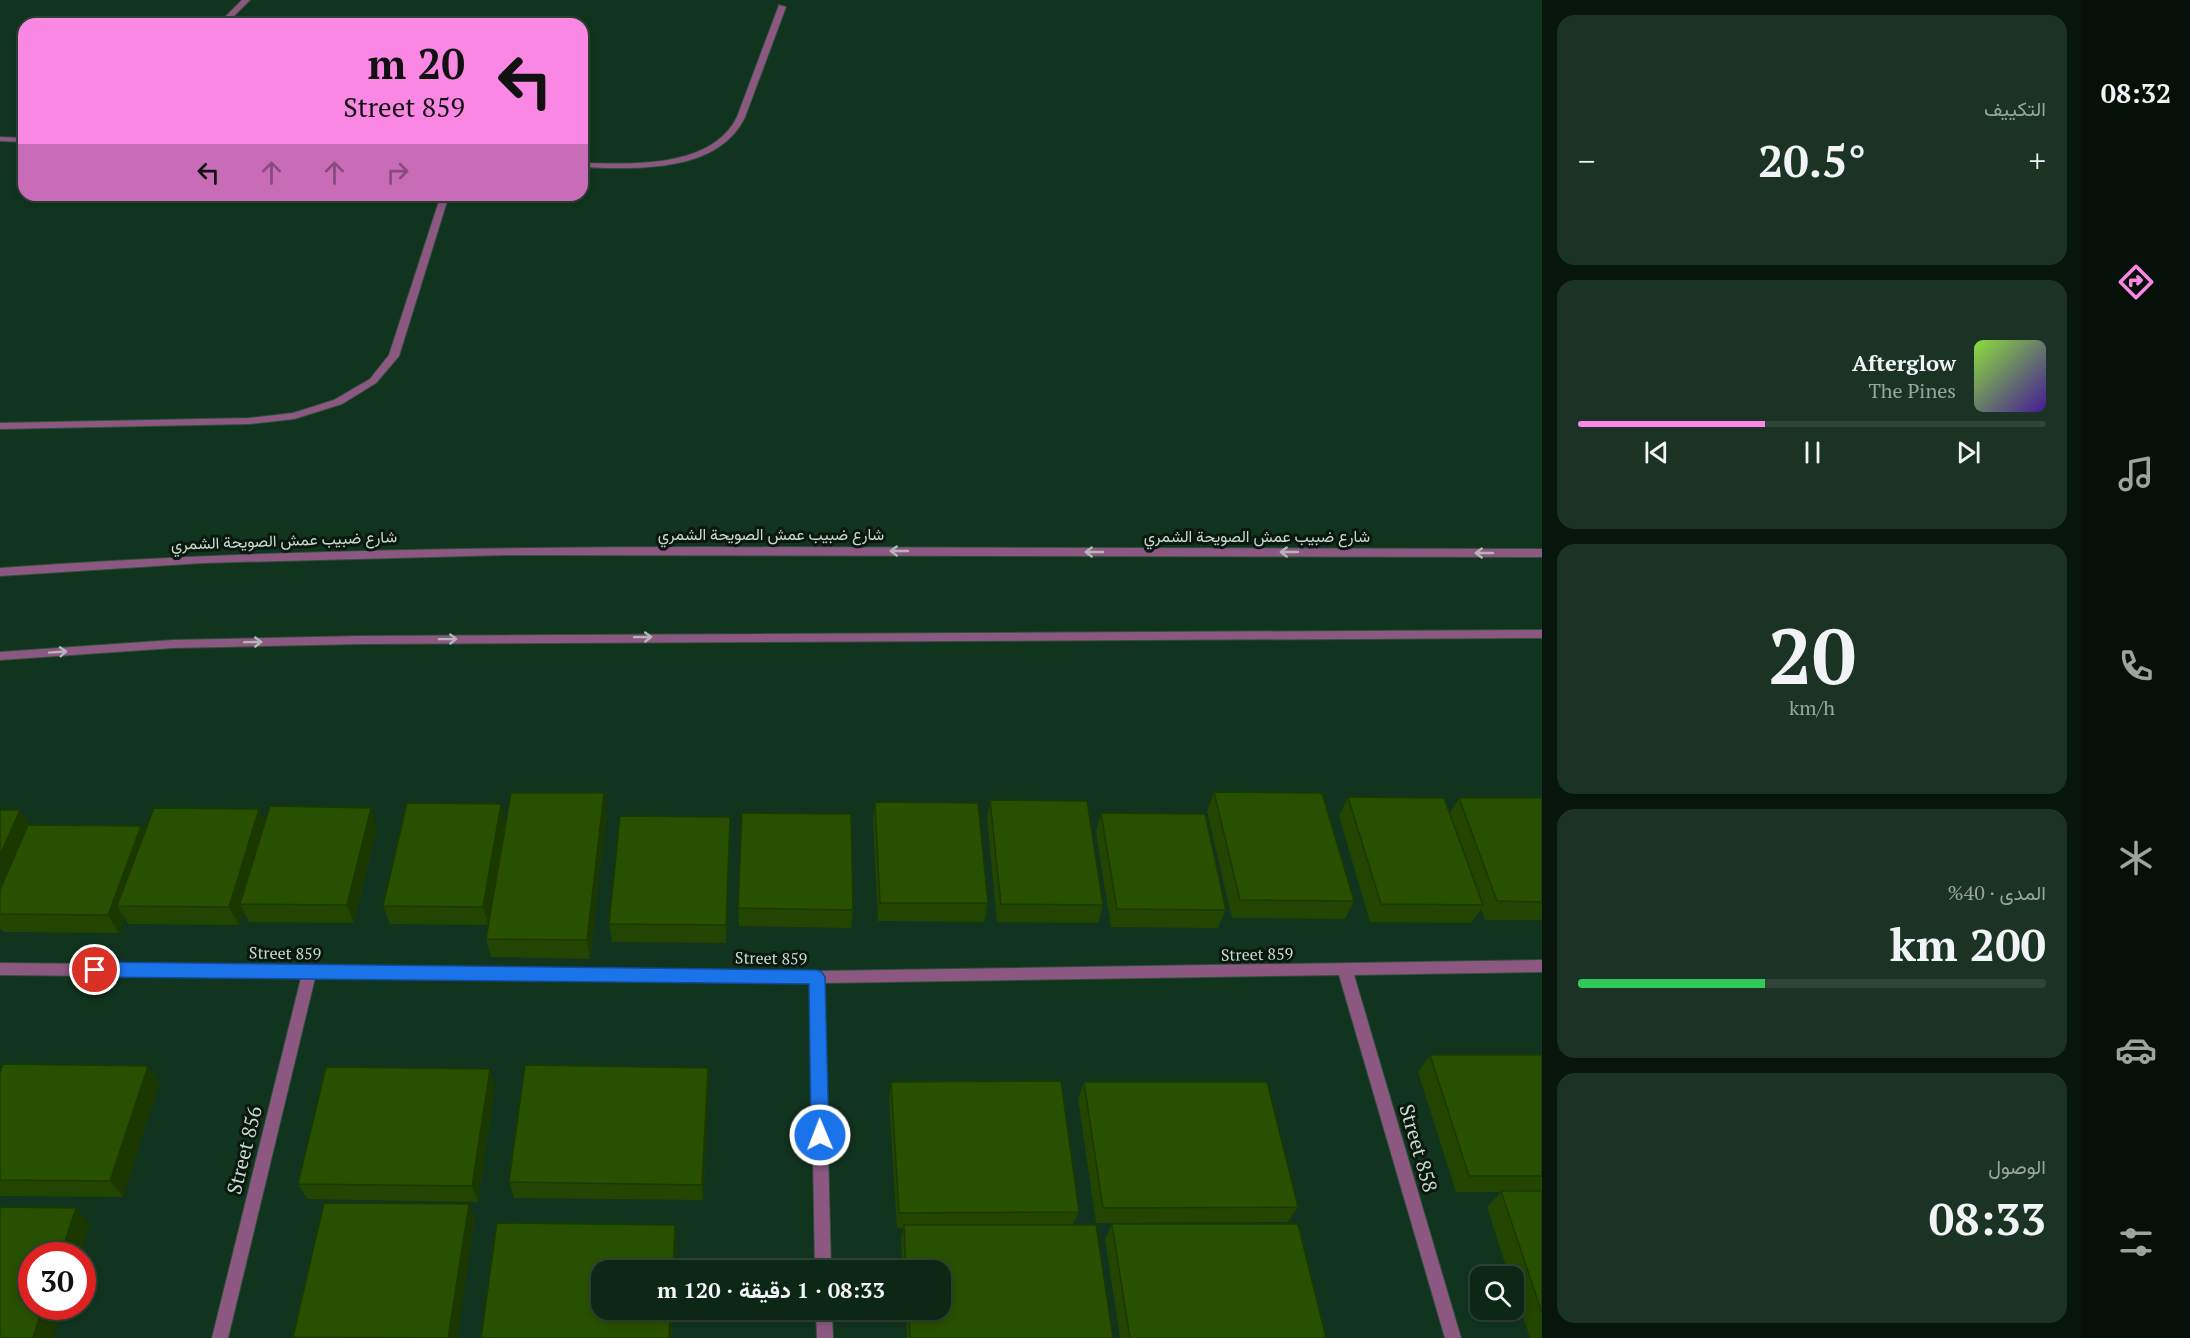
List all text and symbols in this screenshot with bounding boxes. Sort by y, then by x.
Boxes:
text: 20 m [367,35,465,91]
icon: left [486,42,564,120]
text: 08:32 [2101,75,2171,111]
text: Street 859 [343,89,465,125]
text: التكييف [1984,95,2046,122]
text: 20.5° [1758,130,1866,190]
text: − [1578,139,1596,182]
text: + [2028,139,2046,182]
icon: left [192,156,225,189]
icon: ahead [255,156,288,189]
icon: ahead [318,156,351,189]
icon: right [381,156,414,189]
icon: directions [2115,261,2157,303]
text: Afterglow [1852,348,1956,377]
text: The Pines [1868,377,1956,404]
icon: previous [1640,436,1673,469]
icon: pause [1796,436,1829,469]
icon: next [1952,436,1985,469]
icon: music [2115,453,2157,495]
street label: شارع ضبيب عمش الصويحة الشمري [658,523,884,548]
street label: شارع ضبيب عمش الصويحة الشمري [170,525,398,558]
street label: شارع ضبيب عمش الصويحة الشمري [1144,525,1370,550]
one-way arrow [889,545,909,557]
one-way arrow [1084,546,1104,558]
one-way arrow [1279,546,1299,558]
one-way arrow [1474,547,1494,559]
text: 20 [1768,603,1856,706]
one-way arrow [633,631,653,643]
one-way arrow [438,633,458,645]
one-way arrow [243,636,263,648]
icon: phone [2115,645,2157,687]
one-way arrow [48,646,68,657]
text: km/h [1789,694,1835,721]
icon: climate [2115,837,2157,879]
text: المدى · 40% [1947,879,2046,906]
text: 200 km [1890,914,2046,974]
street label: Street 859 [249,941,321,965]
street label: Street 859 [1221,942,1293,966]
pin [69,944,120,995]
street label: Street 859 [735,946,807,970]
icon: arrive [78,953,111,986]
icon: car [2115,1029,2157,1071]
street label: Street 858 [1394,1101,1444,1195]
street label: Street 856 [220,1103,268,1197]
position arrow [788,1103,852,1167]
text: الوصول [1988,1153,2046,1180]
text: 08:33 [1929,1188,2046,1248]
icon: filters [2115,1221,2157,1263]
speed limit sign: 30 [18,1242,96,1320]
map controls [1470,1266,1524,1320]
button: search [1470,1266,1524,1320]
text: 08:33 · 1 دقيقة · 120 m [657,1275,885,1304]

